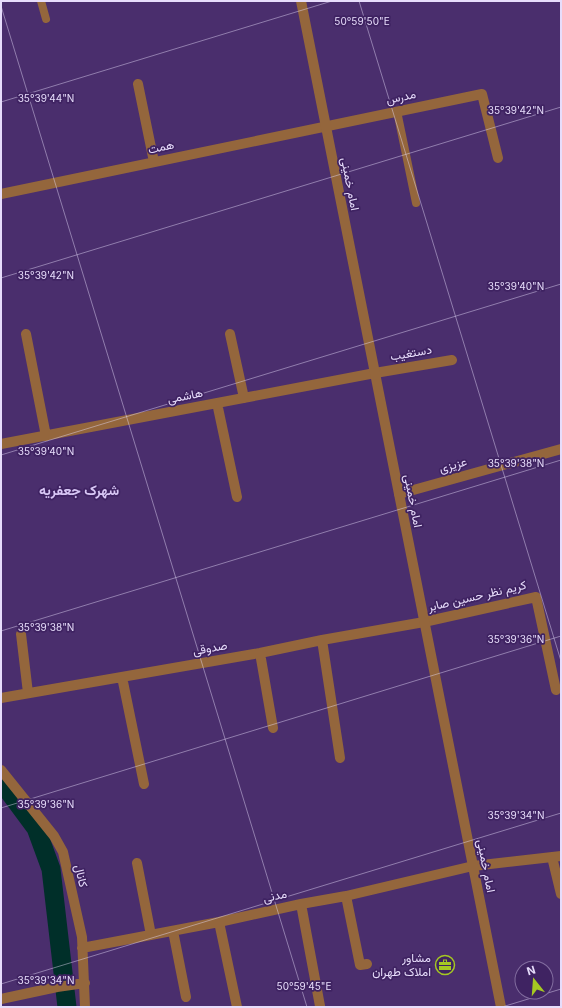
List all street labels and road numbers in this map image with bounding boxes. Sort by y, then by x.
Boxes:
street label: مدرس [385,86,417,108]
street label: همت [146,136,175,157]
street label: امام خمینی [337,156,363,212]
street label: دستغیب [389,341,433,364]
street label: هاشمی [166,385,204,407]
street label: عزیزی [437,453,469,477]
street label: امام خمینی [400,473,426,529]
street label: کریم نظر حسین صابر [425,577,528,615]
street label: صدوقی [191,637,229,659]
street label: امام خمینی [473,838,499,894]
street label: کانال [71,863,91,889]
street label: مدنی [262,886,288,906]

